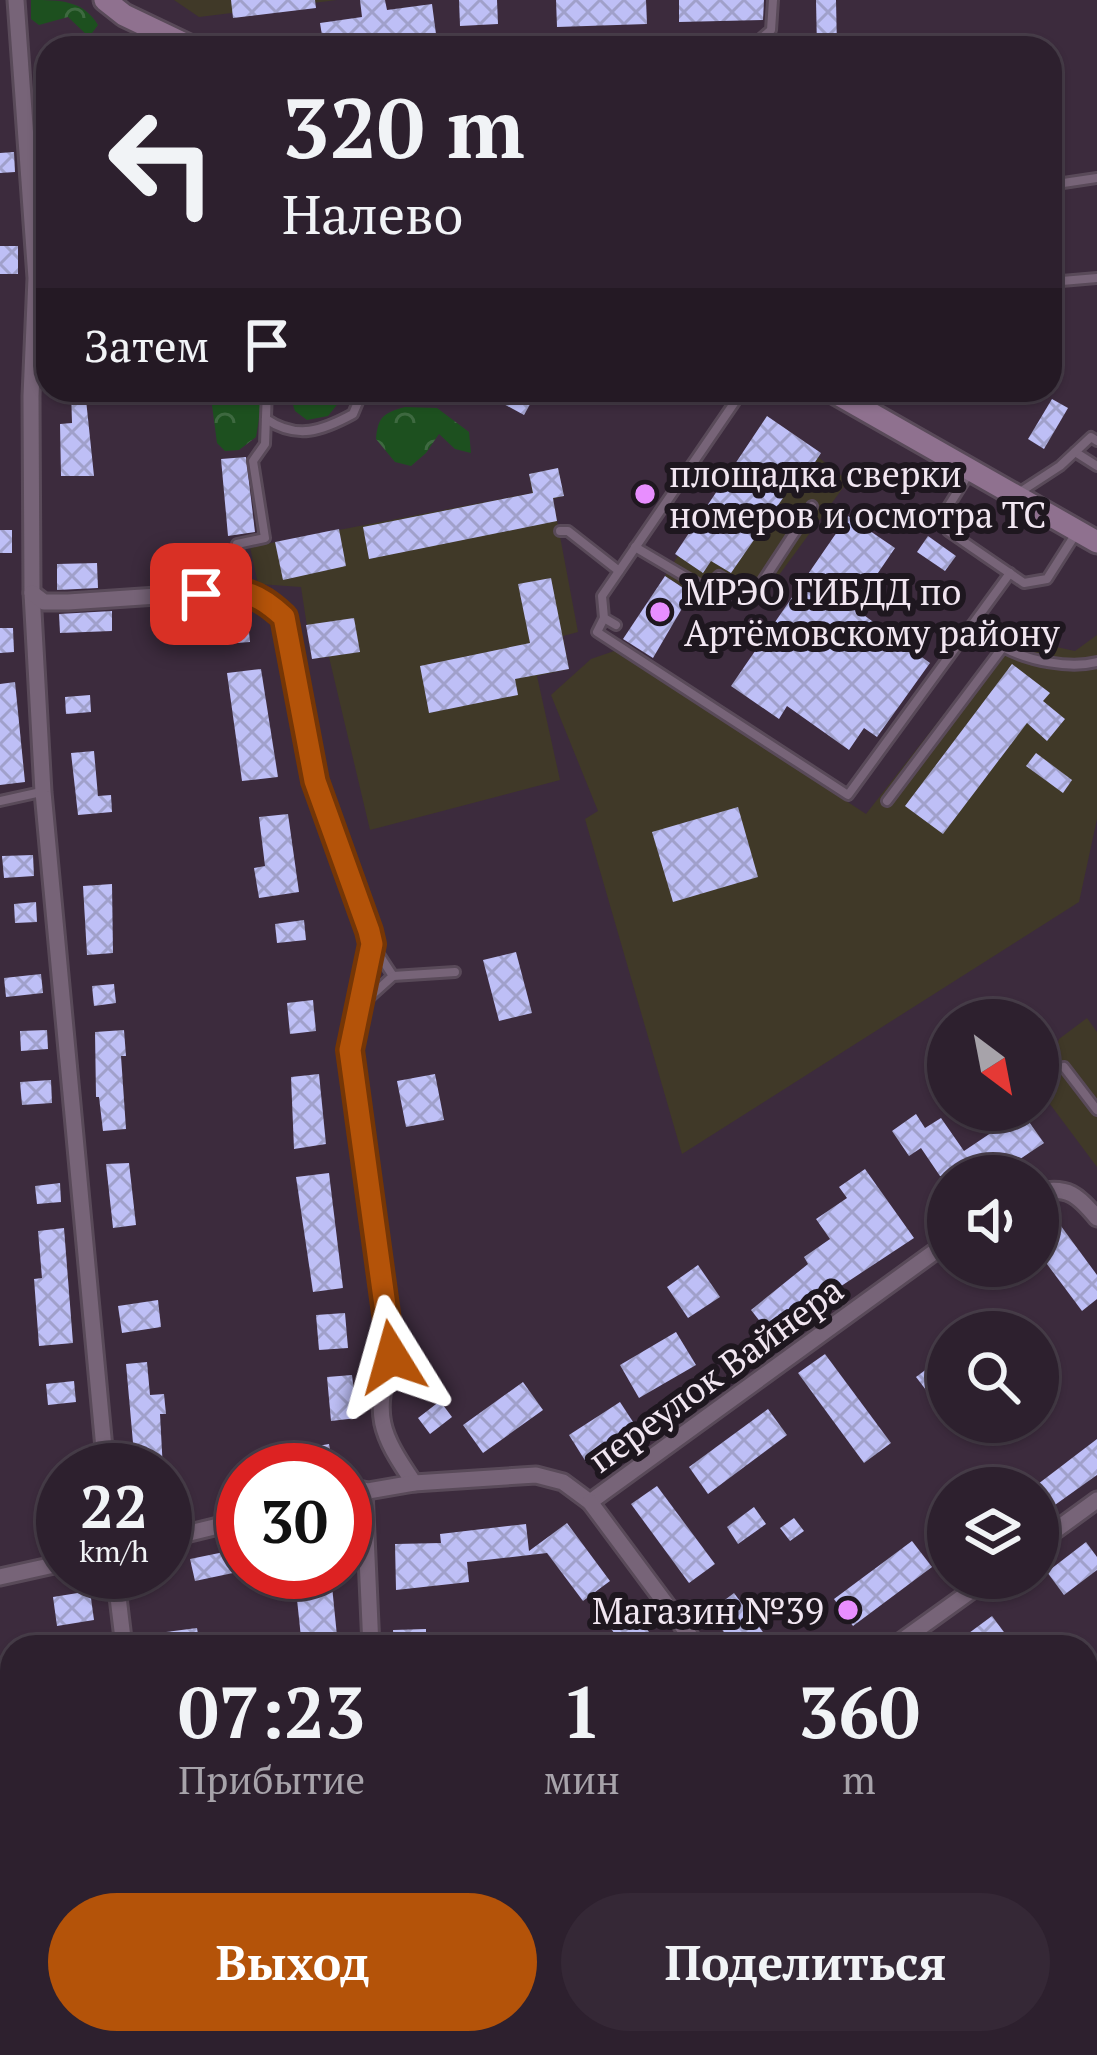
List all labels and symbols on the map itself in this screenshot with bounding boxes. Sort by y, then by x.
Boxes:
place label: площадка сверки номеров и осмотра ТС [669,450,1046,538]
marker: площадка сверки номеров и осмотра ТС [632,481,658,507]
pin [150,543,252,645]
place label: МРЭО ГИБДД по Артёмовскому району [684,568,1060,656]
marker: МРЭО ГИБДД по Артёмовскому району [647,599,673,625]
north arrow [927,999,1059,1131]
street label: переулок Вайнера [578,1266,852,1482]
position arrow [329,1294,455,1420]
speed limit sign: 30 [216,1443,372,1599]
place label: Магазин №39 [592,1587,824,1634]
marker: Магазин №39 [835,1597,861,1623]

